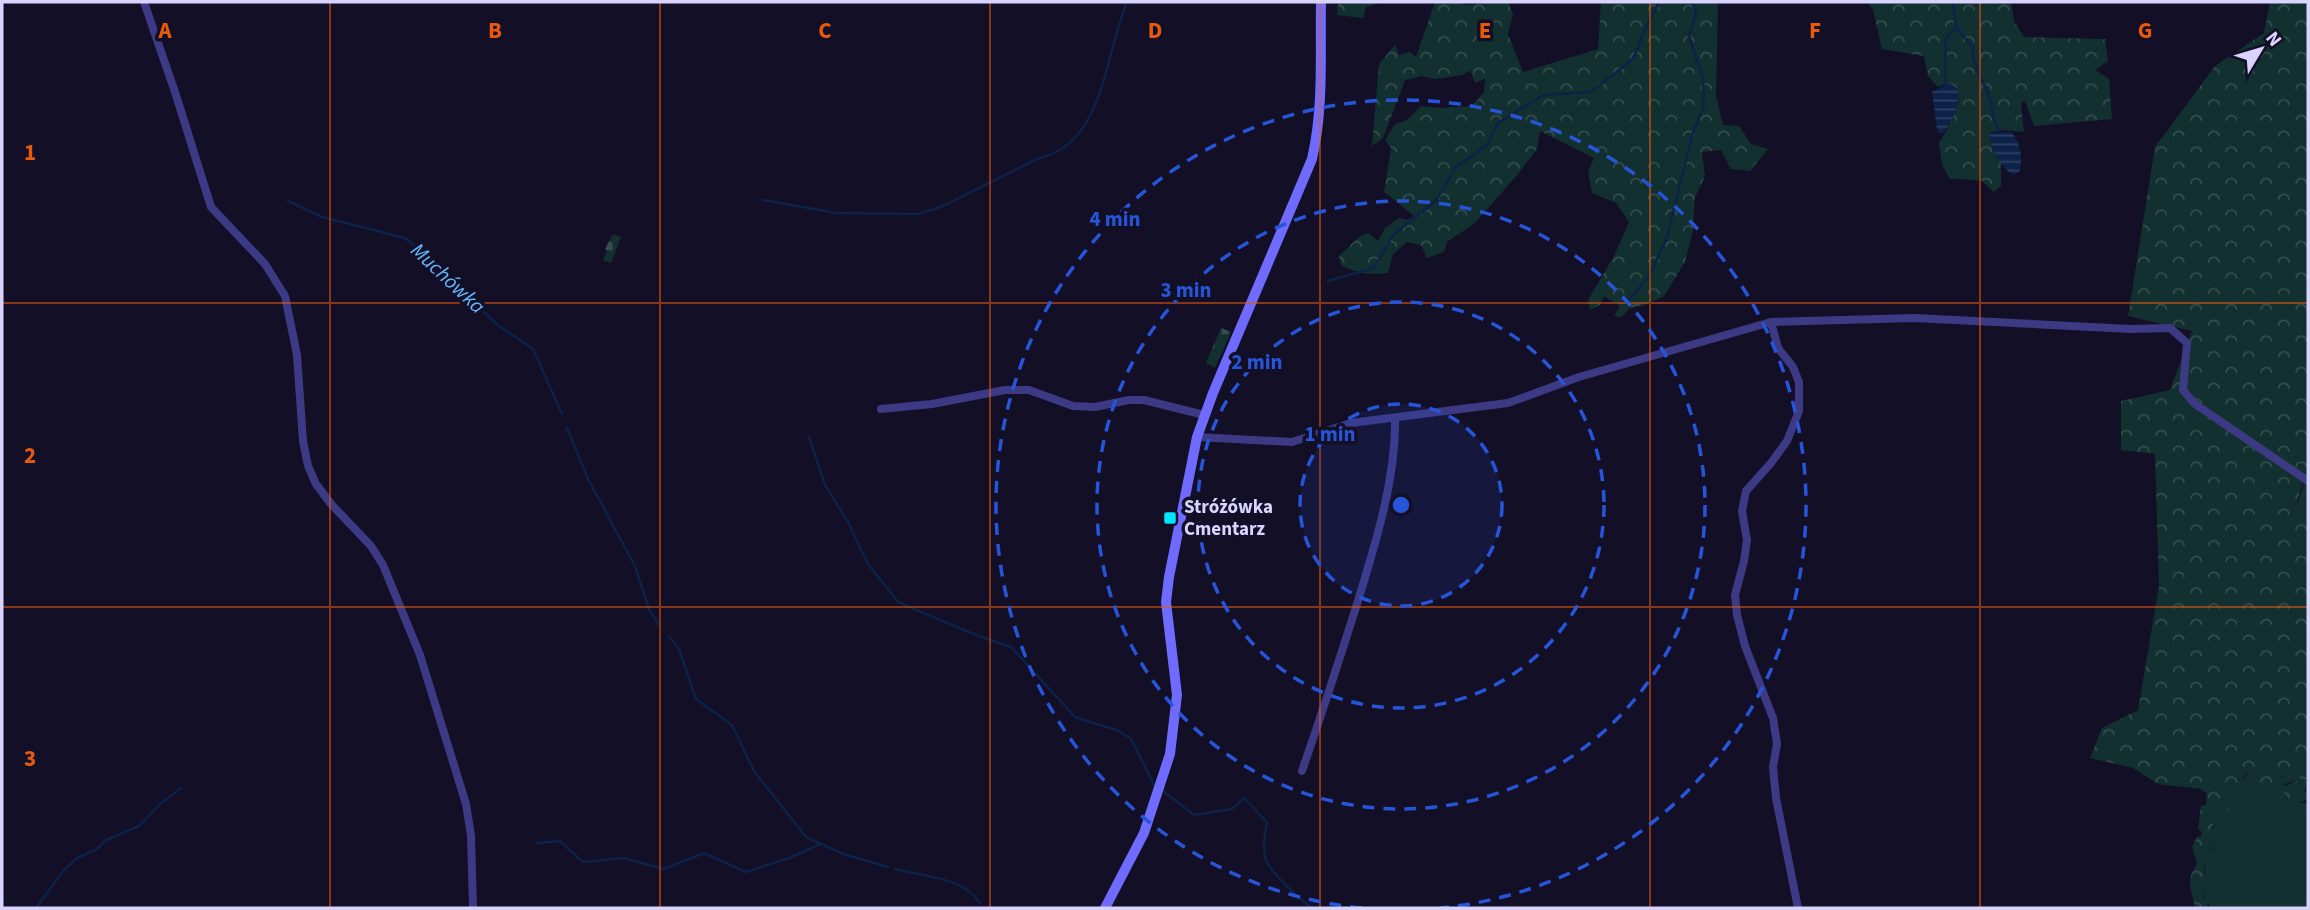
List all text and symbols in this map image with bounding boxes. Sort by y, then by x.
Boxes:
text: A [157,14,172,47]
text: B [488,14,502,47]
text: C [818,14,832,47]
text: D [1148,14,1162,47]
text: E [1479,14,1491,47]
text: F [1809,14,1821,47]
text: G [2138,14,2152,47]
north arrow [2226,14,2296,84]
text: N [2259,26,2288,53]
text: 1 [24,136,36,169]
text: 4 min [1089,204,1141,234]
water label: Muchówka [404,236,492,320]
text: 3 min [1160,275,1212,305]
text: 2 min [1231,347,1283,377]
text: 1 min [1304,419,1356,449]
text: 2 [24,439,36,472]
centre of rings [1389,493,1413,517]
place label: Stróżówka Cmentarz [1184,494,1273,543]
marker: Stróżówka Cmentarz [1162,510,1178,526]
text: 3 [24,742,36,775]

